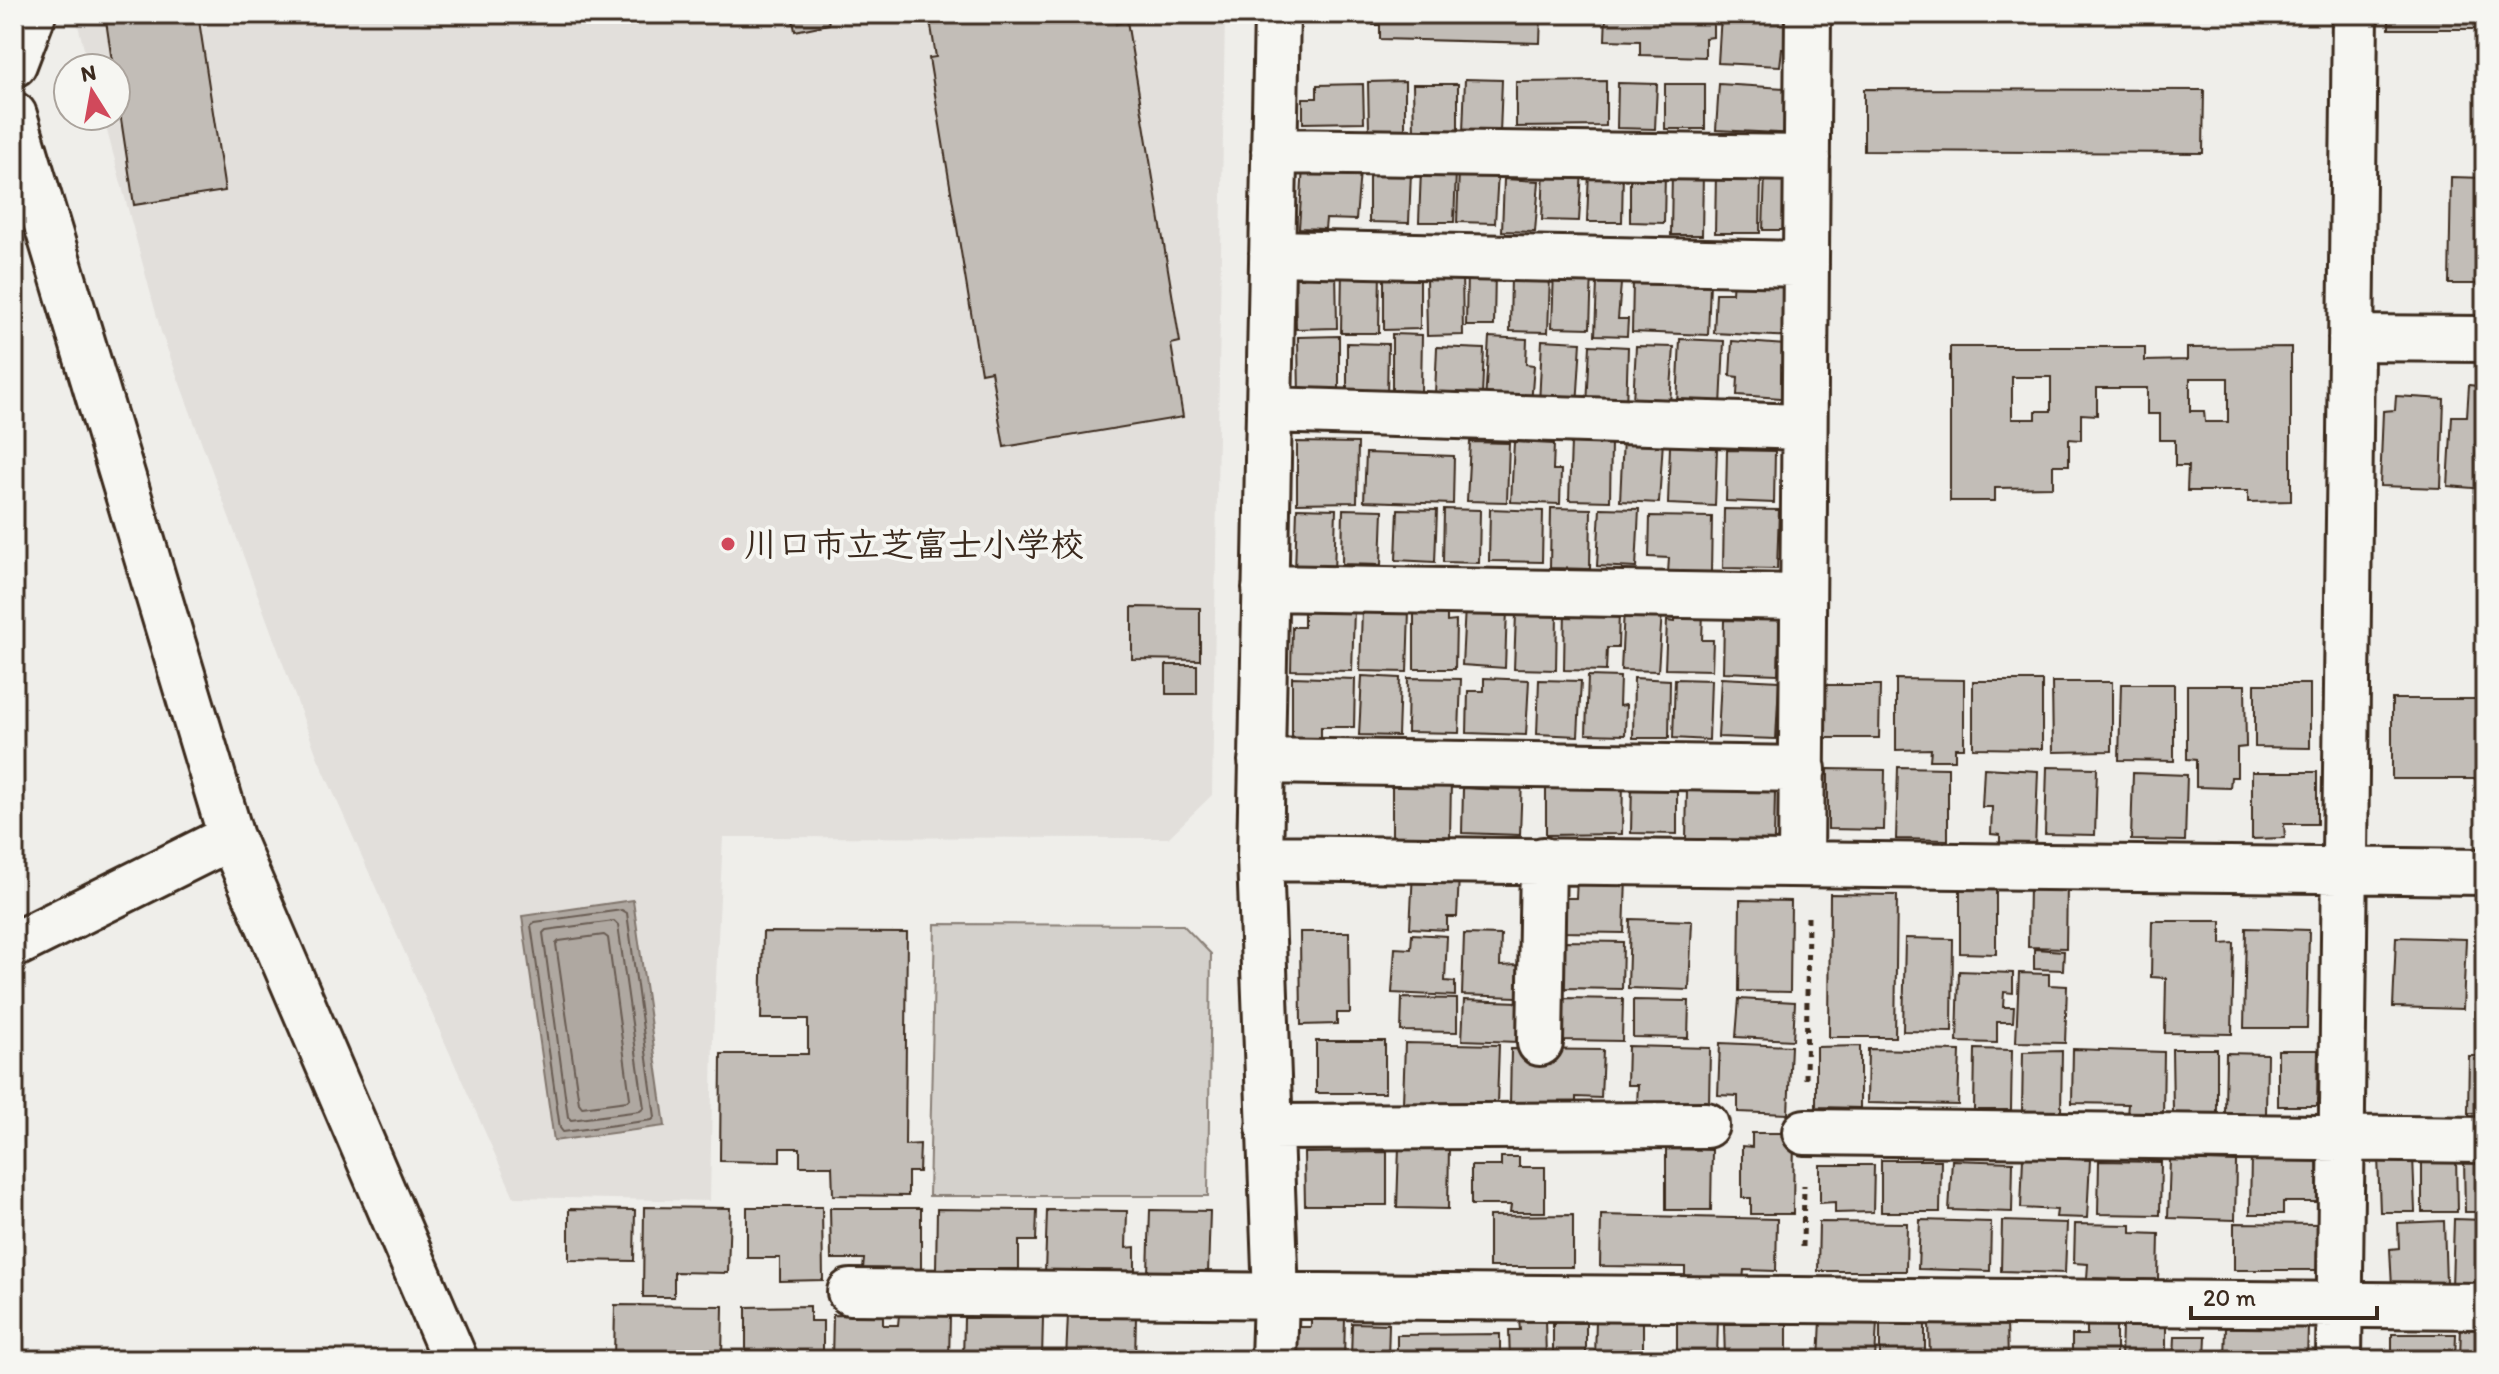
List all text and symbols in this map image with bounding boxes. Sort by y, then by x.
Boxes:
north arrow [52,52,132,132]
text: N [78,58,98,88]
place label: 川口市立芝富士小学校 [744,524,1084,565]
marker: 川口市立芝富士小学校 [719,535,737,553]
scale bar [2191,1270,2377,1320]
text: 20 m [2203,1283,2256,1312]

